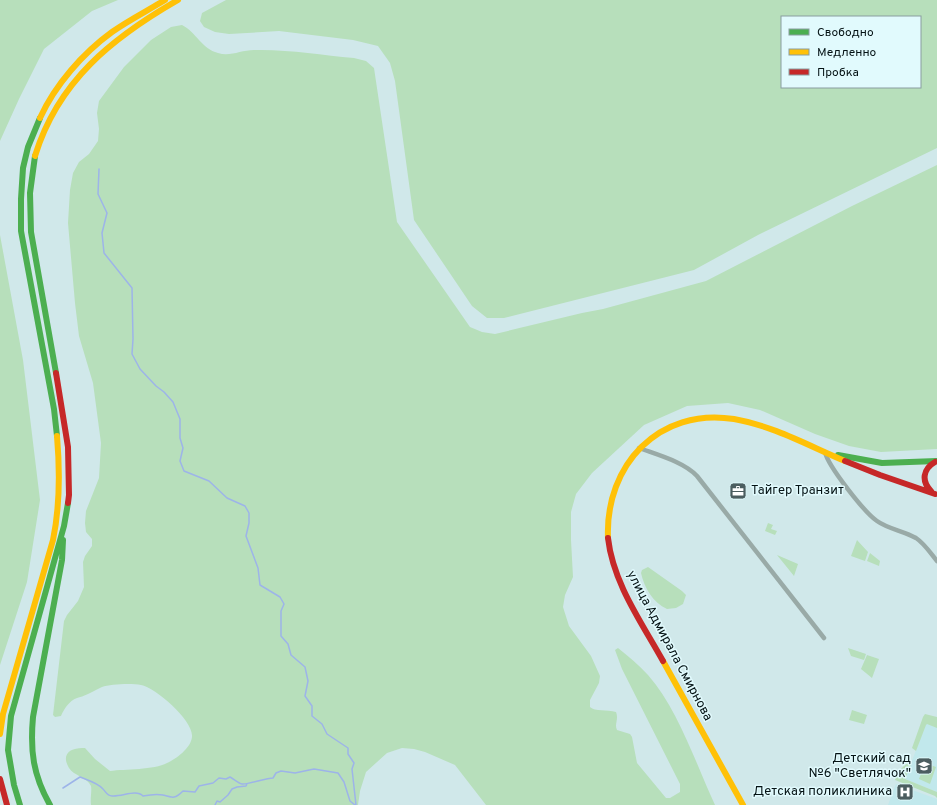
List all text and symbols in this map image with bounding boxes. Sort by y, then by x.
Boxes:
legend [781,16,921,88]
text: Свободно [817,25,874,41]
text: Медленно [817,45,877,61]
text: Пробка [817,65,859,81]
office icon: Тайгер Транзит [728,481,748,501]
place label: Тайгер Транзит [751,483,844,499]
street label: улица Адмирала Смирнова [623,568,715,724]
place label: Детский сад №6 "Светлячок" [809,751,911,782]
school or university icon: Детский сад №6 "Светлячок" [914,756,934,776]
hospital icon: Детская поликлиника [895,782,915,802]
place label: Детская поликлиника [753,784,892,800]

